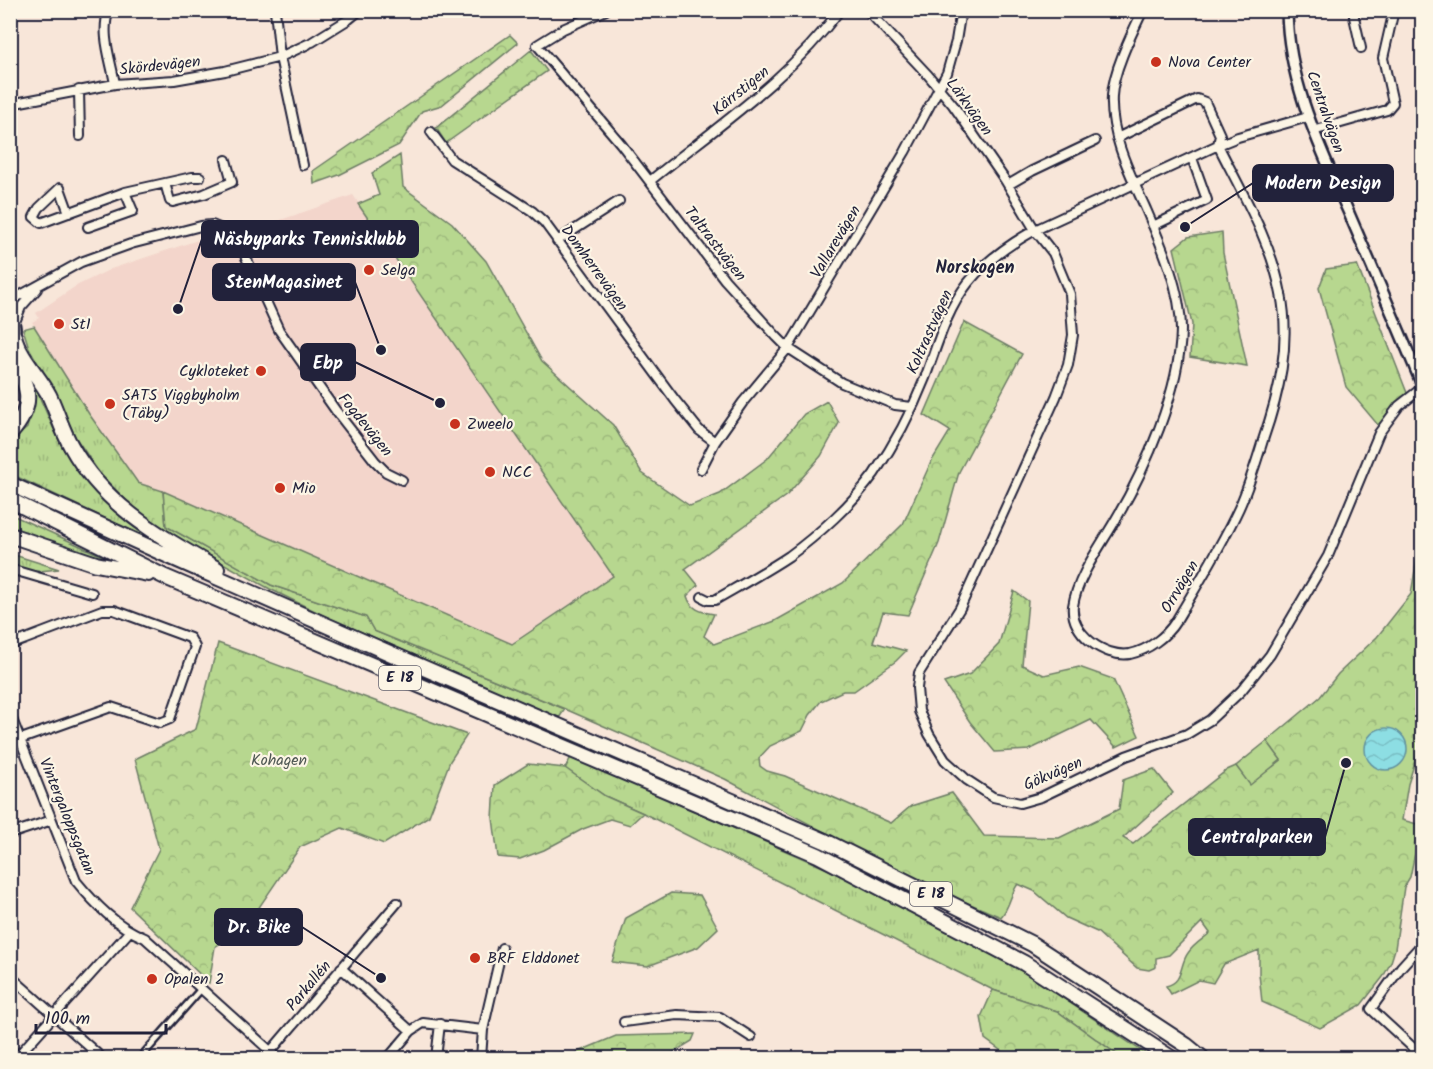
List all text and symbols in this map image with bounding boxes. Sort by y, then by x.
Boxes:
street label: Skördevägen [118,49,202,83]
place label: Nova Center [1168,50,1252,75]
marker: Nova Center [1149,55,1163,69]
street label: Kärrstigen [707,60,775,122]
street label: Centralvägen [1299,67,1351,157]
street label: Lärkvägen [939,73,999,141]
callout: Modern Design [1253,165,1393,201]
text: Modern Design [1265,170,1381,199]
street label: Taltrastvägen [678,201,752,287]
street label: Vallarevägen [804,201,868,283]
street label: Domherrevägen [554,220,634,316]
callout: Näsbyparks Tennisklubb [202,221,418,257]
text: Näsbyparks Tennisklubb [214,226,406,255]
district label: Norskogen [936,254,1015,283]
place label: Selga [381,258,416,283]
marker: Selga [362,263,376,277]
callout: StenMagasinet [213,264,355,300]
text: StenMagasinet [225,269,344,298]
street label: Koltrastvägen [900,286,960,378]
place label: St1 [71,312,91,337]
marker: St1 [52,317,66,331]
callout: Ebp [301,344,355,380]
text: Ebp [313,350,343,379]
place label: Cykloteket [179,359,250,384]
marker: Cykloteket [254,364,268,378]
place label: SATS Viggbyholm (Täby) [122,383,240,426]
street label: Fogdevägen [331,388,399,462]
marker: SATS Viggbyholm (Täby) [103,397,117,411]
place label: Zweelo [467,412,513,437]
marker: Zweelo [448,417,462,431]
place label: NCC [502,460,532,485]
marker: NCC [483,465,497,479]
place label: Mio [292,476,316,501]
marker: Mio [273,481,287,495]
street label: Orrvägen [1154,556,1206,618]
road number: E 18 [379,666,421,690]
park label: Kohagen [251,748,307,773]
street label: Gökvägen [1020,750,1086,798]
street label: Vintergaloppsgatan [32,754,102,880]
callout: Centralparken [1189,819,1325,855]
text: Centralparken [1201,824,1313,853]
road number: E 18 [910,882,952,906]
callout: Dr. Bike [215,909,302,945]
text: Dr. Bike [227,914,291,943]
place label: BRF Elddonet [487,946,581,971]
marker: BRF Elddonet [468,951,482,965]
street label: Parkallén [280,955,338,1017]
place label: Opalen 2 [164,967,224,992]
marker: Opalen 2 [145,972,159,986]
scale bar [36,997,166,1035]
text: 100 m [45,1005,90,1034]

